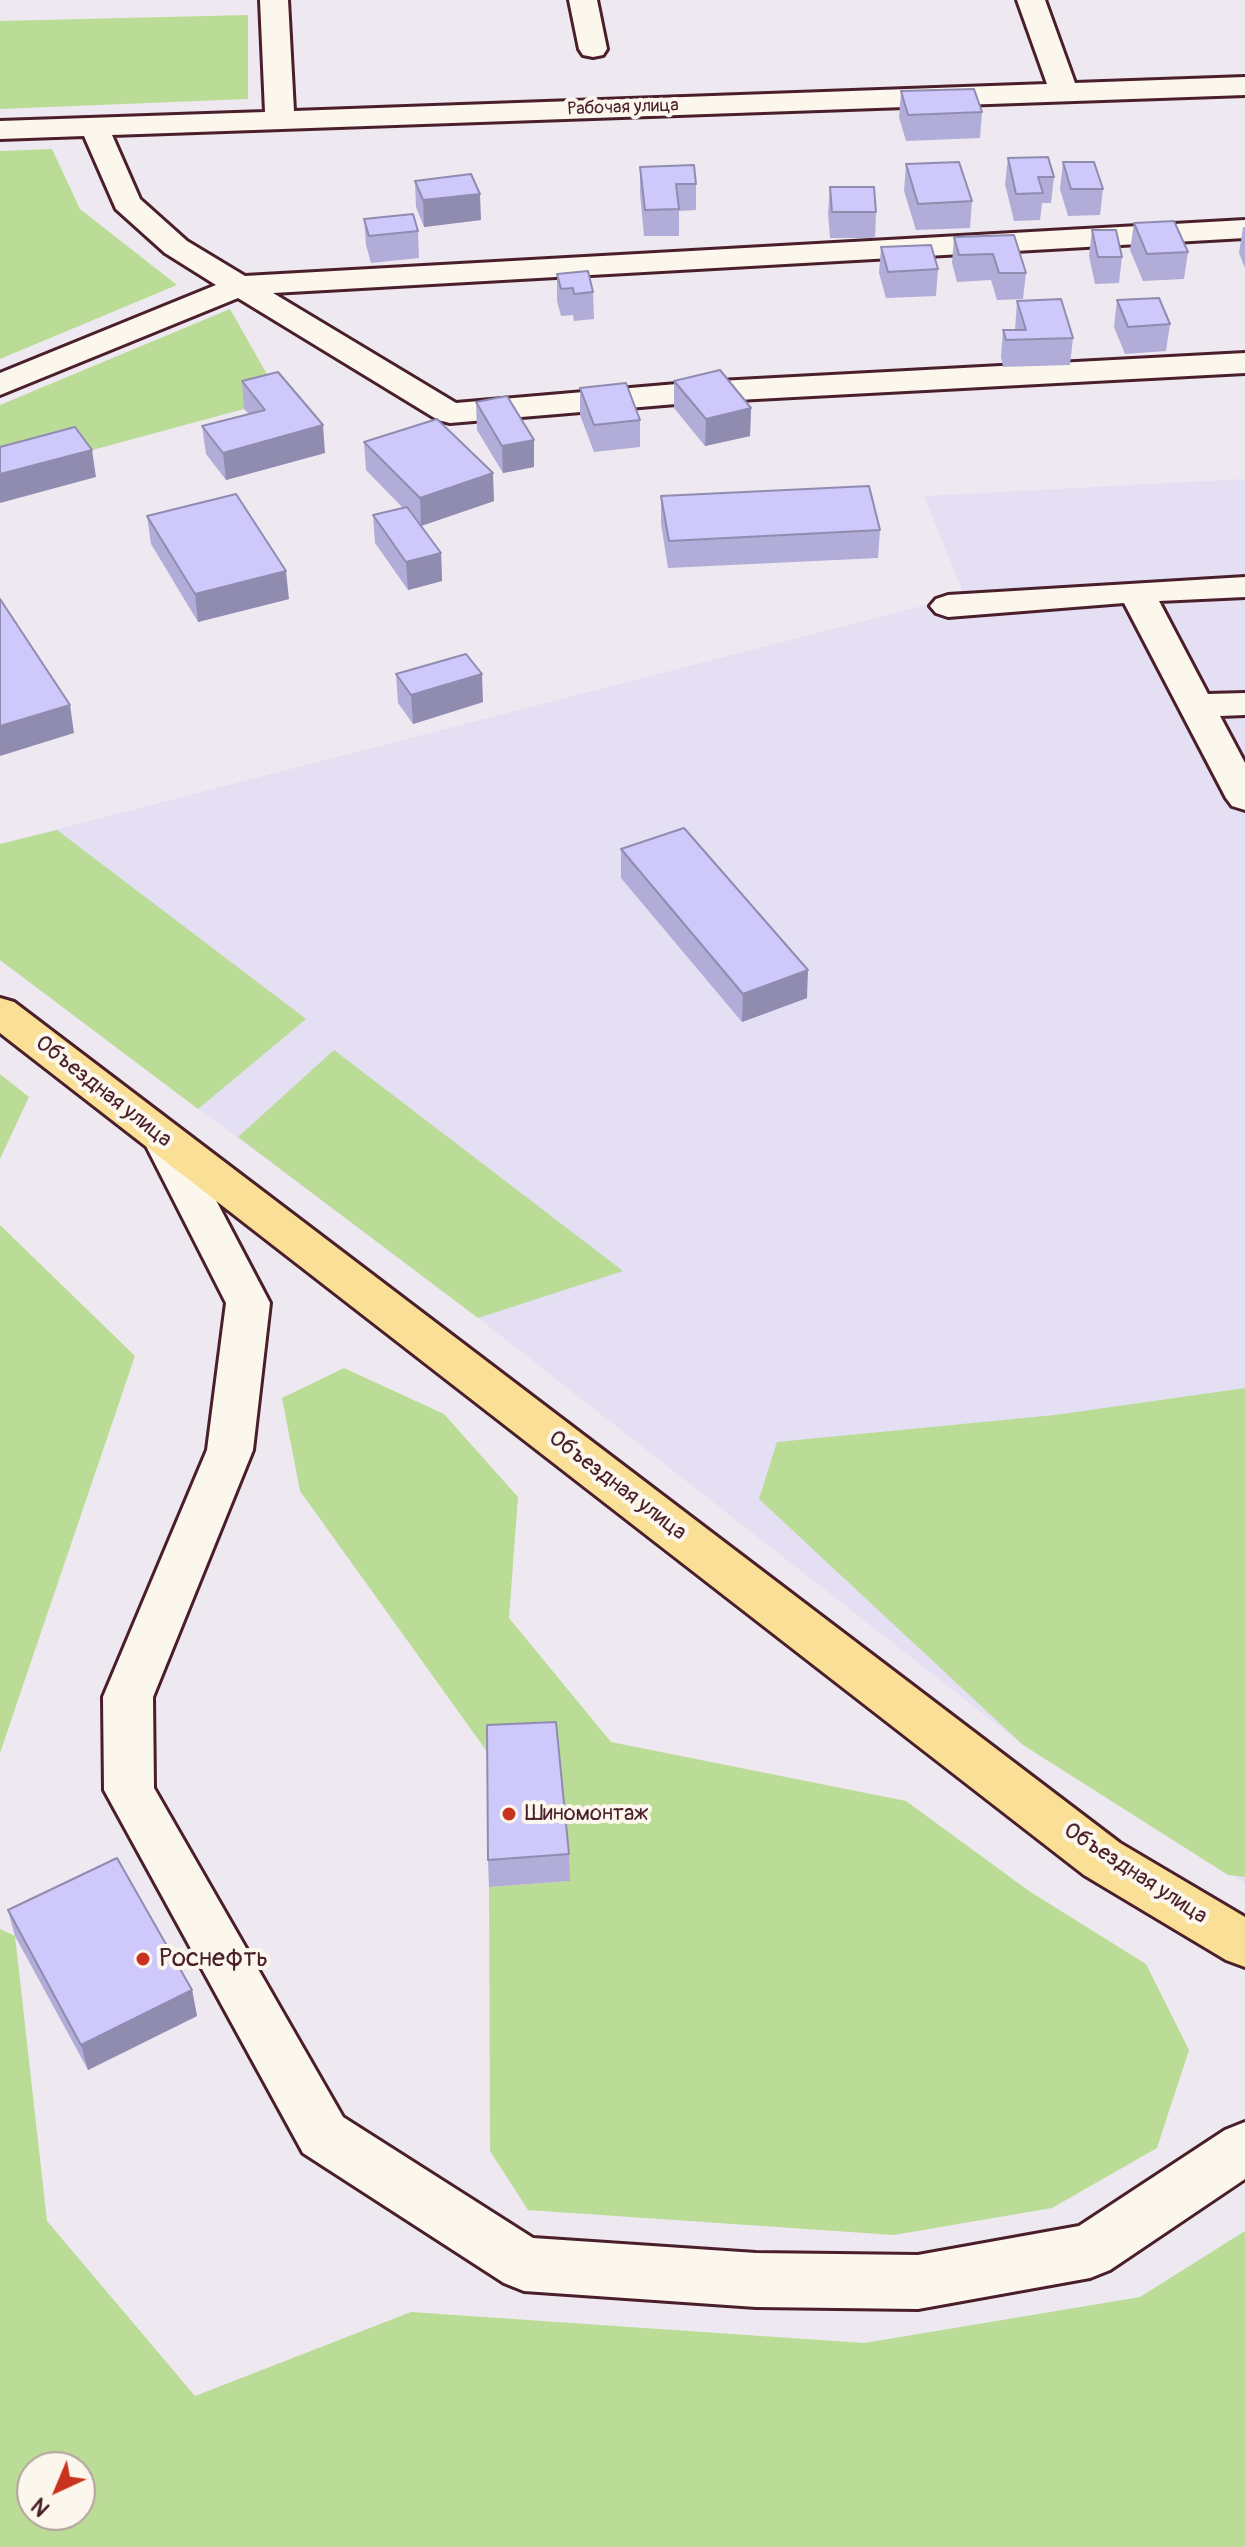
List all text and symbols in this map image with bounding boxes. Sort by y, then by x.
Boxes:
street label: Рабочая улица [567,95,679,121]
street label: Объездная улица [29,1031,177,1153]
street label: Объездная улица [543,1426,691,1546]
place label: Шиномонтаж [525,1801,648,1827]
marker: Шиномонтаж [500,1805,518,1823]
street label: Объездная улица [1058,1818,1212,1930]
place label: Роснефть [159,1943,268,1975]
marker: Роснефть [134,1950,152,1968]
north arrow [16,2451,96,2531]
text: N [26,2492,56,2522]

